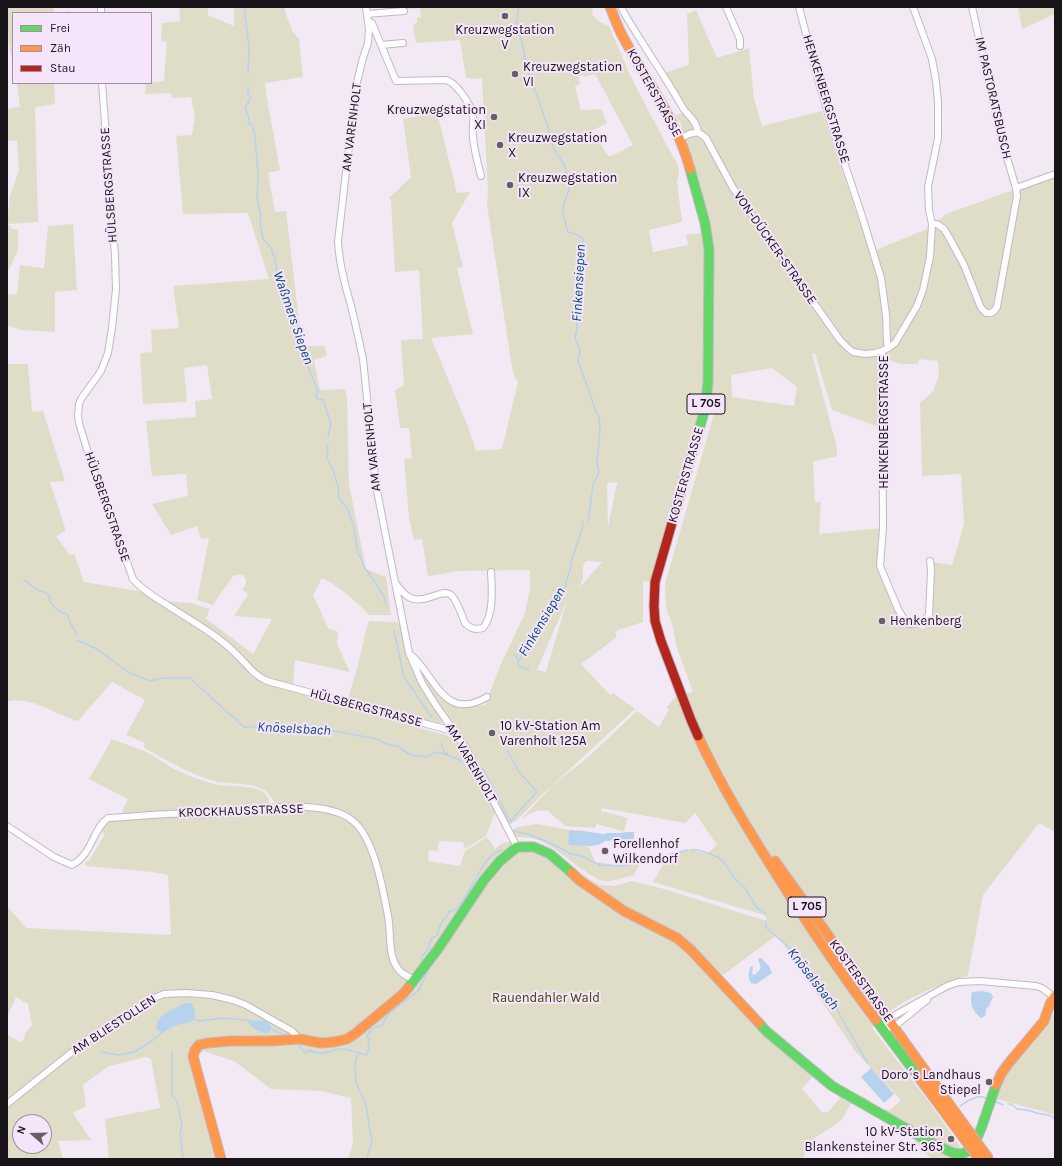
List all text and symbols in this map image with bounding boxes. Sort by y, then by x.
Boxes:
marker: Kreuzwegstation V [500,11,510,21]
legend [12,12,152,84]
text: Frei [50,21,70,35]
place label: Kreuzwegstation V [455,22,555,53]
street label: HENKENBERGSTRASSE [799,33,853,165]
street label: IM PASTORATSBUSCH [971,35,1015,161]
text: Zäh [50,41,71,55]
street label: KOSTERSTRASSE [623,46,685,140]
place label: Kreuzwegstation VI [523,59,622,90]
text: Stau [50,61,76,75]
marker: Kreuzwegstation VI [510,69,520,79]
street label: AM VARENHOLT [339,82,365,172]
place label: Kreuzwegstation XI [387,102,486,133]
marker: Kreuzwegstation XI [489,112,499,122]
street label: HÜLSBERGSTRASSE [97,127,121,243]
place label: Kreuzwegstation X [508,130,607,161]
marker: Kreuzwegstation X [495,140,505,150]
place label: Kreuzwegstation IX [518,170,617,201]
marker: Kreuzwegstation IX [505,180,515,190]
street label: VON-DÜCKER-STRASSE [730,188,820,308]
water label: Finkensiepen [569,244,589,322]
water label: Waßmers Siepen [269,269,317,367]
street label: HENKENBERGSTRASSE [876,355,892,489]
road number: L 705 [687,394,725,414]
street label: AM VARENHOLT [360,402,384,492]
street label: KOSTERSTRASSE [665,425,707,525]
street label: HÜLSBERGSTRASSE [81,450,133,564]
water label: Finkensiepen [515,584,569,660]
place label: Henkenberg [890,613,961,629]
marker: Henkenberg [877,616,887,626]
street label: HÜLSBERGSTRASSE [308,685,424,731]
place label: 10 kV-Station Am Varenholt 125A [500,718,601,749]
water label: Knöselsbach [257,719,331,739]
street label: AM VARENHOLT [442,721,500,805]
marker: 10 kV-Station Am Varenholt 125A [487,728,497,738]
street label: KROCKHAUSSTRASSE [178,801,304,821]
place label: Forellenhof Wilkendorf [613,836,679,867]
marker: Forellenhof Wilkendorf [600,846,610,856]
road number: L 705 [788,897,826,917]
street label: KOSTERSTRASSE [826,936,896,1026]
water label: Knöselsbach [784,945,842,1013]
park label: Rauendahler Wald [492,990,600,1006]
street label: AM BLIESTOLLEN [69,992,159,1058]
place label: Doro´s Landhaus Stiepel [881,1067,981,1098]
marker: Doro´s Landhaus Stiepel [984,1077,994,1087]
north arrow [12,1114,52,1154]
text: N [14,1124,29,1136]
place label: 10 kV-Station Blankensteiner Str. 365 [805,1124,943,1155]
marker: 10 kV-Station Blankensteiner Str. 365 [946,1134,956,1144]

